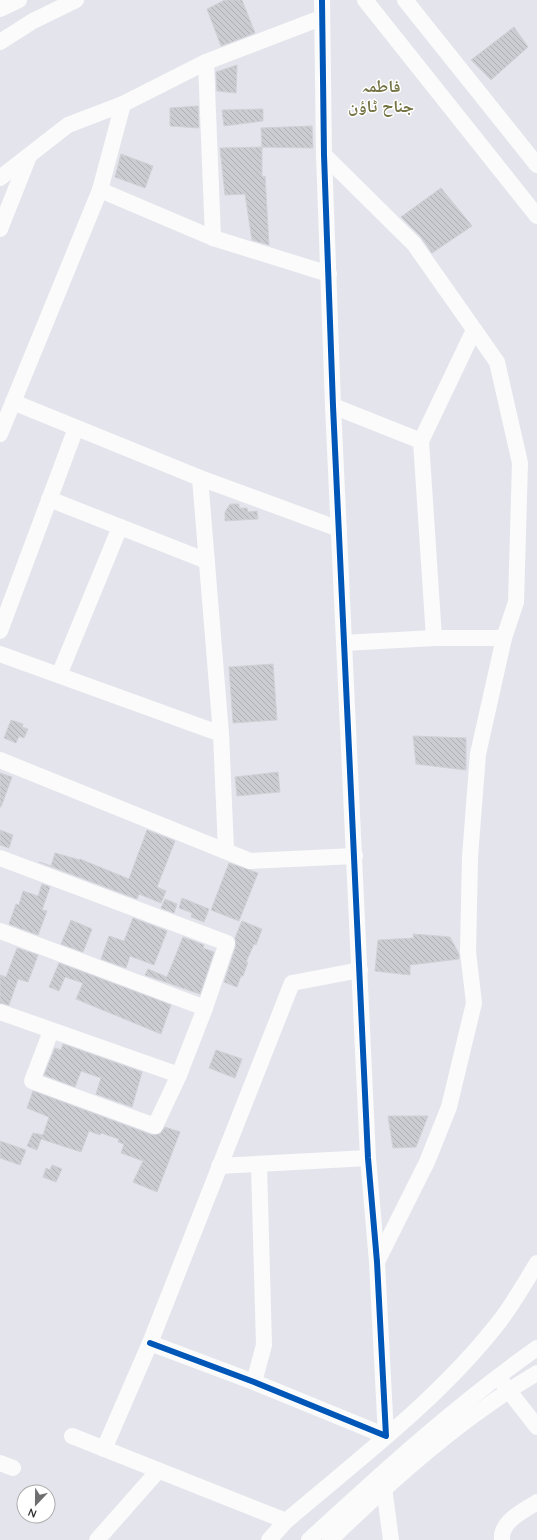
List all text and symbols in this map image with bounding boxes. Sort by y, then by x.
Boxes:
district label: فاطمہ جناح ٹاؤن [348,75,414,117]
north arrow [16,1484,56,1524]
text: N [26,1505,39,1521]

